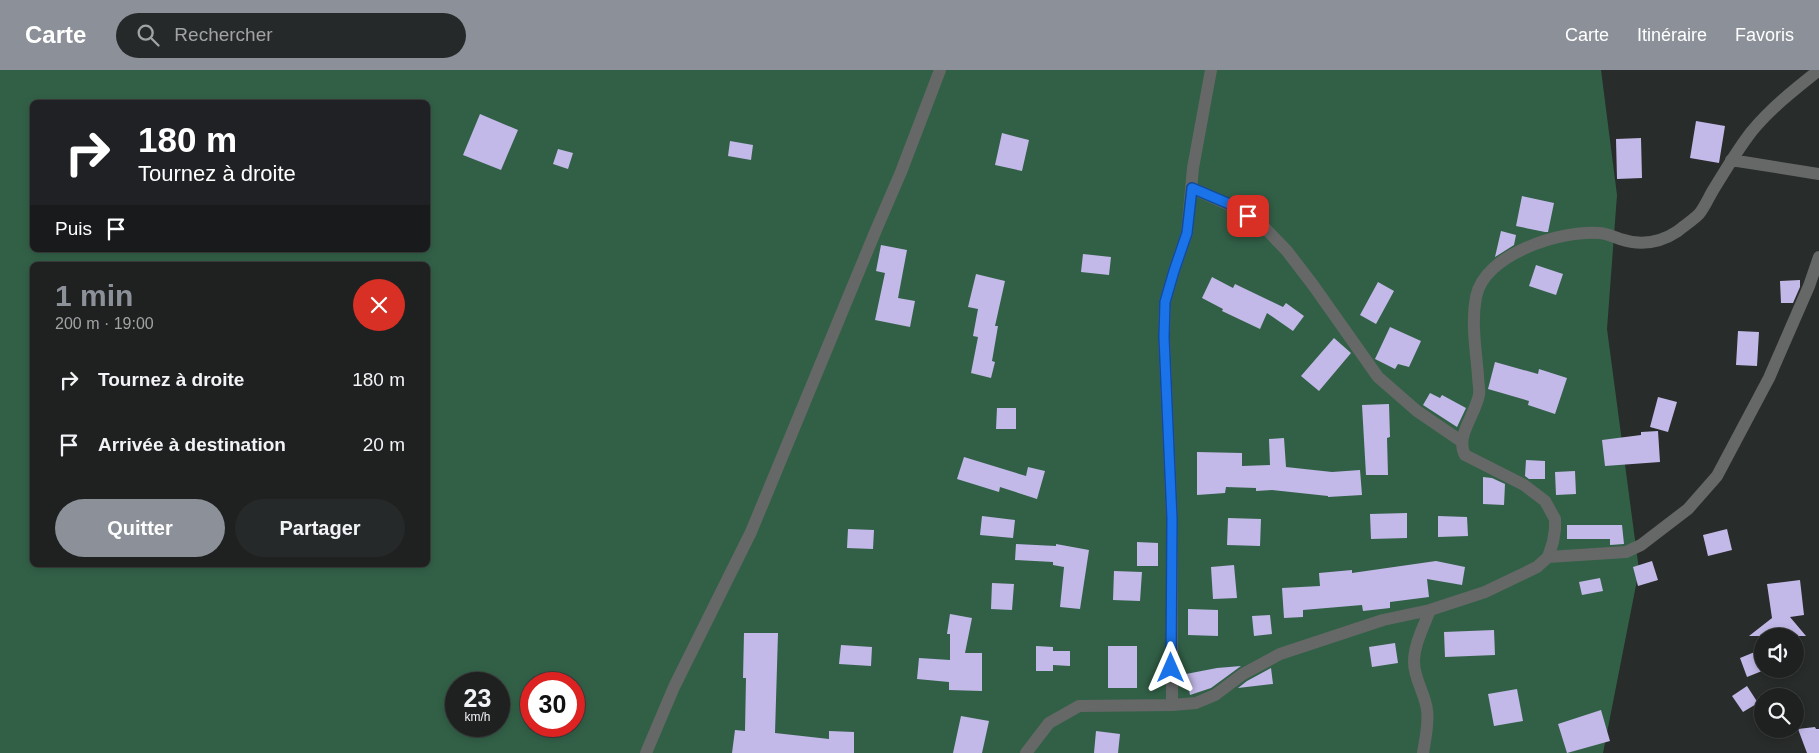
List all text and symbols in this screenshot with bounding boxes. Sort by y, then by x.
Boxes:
search box [116,13,466,58]
text: Carte [25,21,86,48]
icon: search [134,21,162,49]
text: Rechercher [174,24,273,45]
text: Carte [1565,25,1609,45]
text: Itinéraire [1637,25,1707,45]
text: Favoris [1735,25,1794,45]
icon: right [55,120,120,185]
text: 180 m [138,120,237,159]
text: Tournez à droite [138,161,296,186]
pin [1227,195,1269,237]
icon: arrive [1234,202,1262,230]
icon: arrive [102,215,130,243]
text: Puis [55,218,92,239]
text: 1 min [55,279,133,312]
button: close [353,279,405,331]
text: 200 m · 19:00 [55,315,154,332]
icon: right [55,366,83,394]
text: Tournez à droite [98,369,244,390]
text: 180 m [352,369,405,390]
icon: arrive [55,431,83,459]
text: Arrivée à destination [98,434,286,455]
text: 20 m [363,434,405,455]
button: Quitter [55,499,225,557]
button: Partager [235,499,405,557]
map controls [1754,628,1804,738]
button: sound [1754,628,1804,678]
position arrow [1144,641,1196,693]
speed limit sign: 30 [520,672,585,737]
text: 23 [464,684,491,712]
button: search [1754,688,1804,738]
text: km/h [464,710,491,724]

